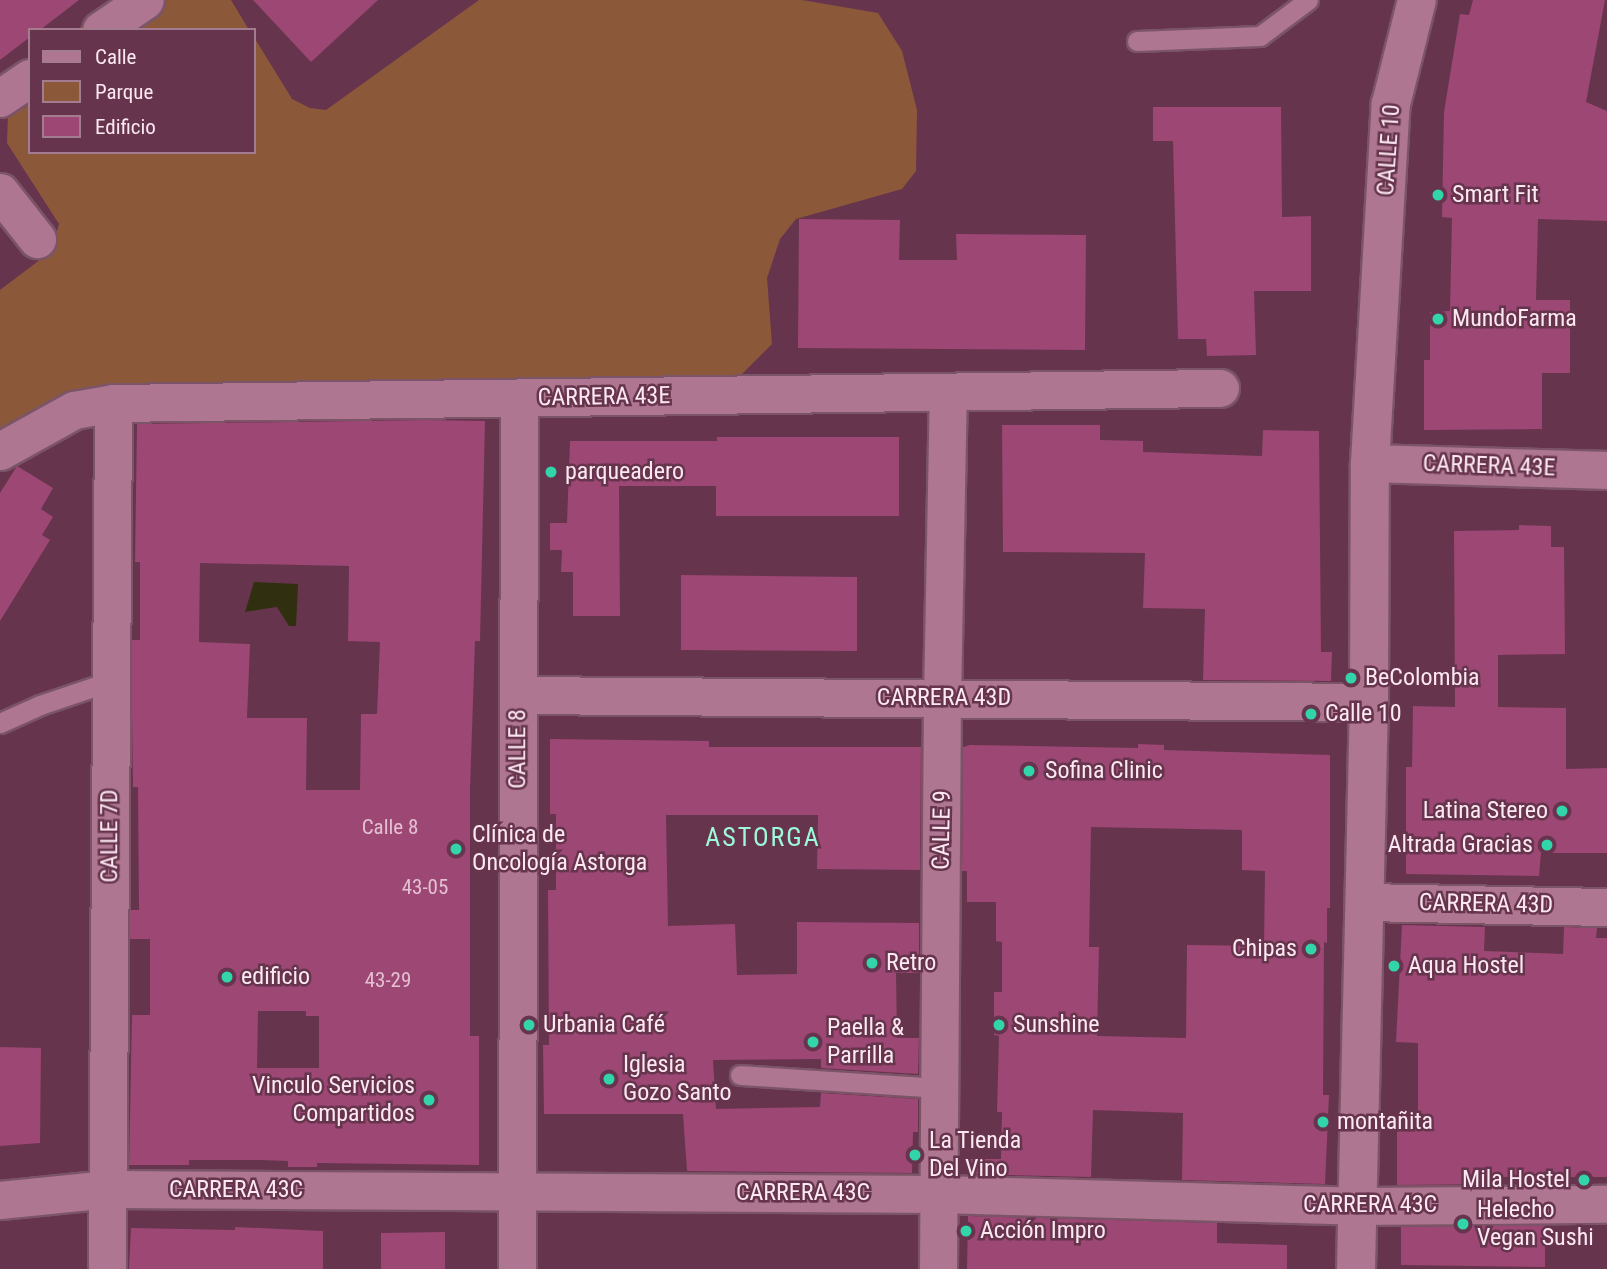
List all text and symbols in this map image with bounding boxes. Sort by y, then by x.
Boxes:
legend [28,28,256,154]
text: Calle [95,45,136,69]
text: Parque [95,80,153,104]
street label: CALLE 10 [1371,103,1407,197]
text: Edificio [95,115,156,139]
place label: Smart Fit [1452,181,1539,209]
marker: Smart Fit [1430,187,1446,203]
place label: MundoFarma [1452,305,1577,333]
marker: MundoFarma [1430,311,1446,327]
street label: CARRERA 43E [537,381,671,413]
street label: CARRERA 43E [1422,449,1556,483]
place label: parqueadero [565,458,684,486]
marker: parqueadero [543,464,559,480]
place label: BeColombia [1365,664,1479,692]
marker: BeColombia [1343,670,1359,686]
street label: CARRERA 43D [877,684,1011,712]
place label: Calle 10 [1325,700,1402,728]
marker: Calle 10 [1303,706,1319,722]
street label: CALLE 8 [504,709,532,789]
place label: Sofina Clinic [1045,757,1163,785]
marker: Sofina Clinic [1019,761,1039,781]
street label: CALLE 7D [96,789,124,883]
street label: CALLE 9 [927,790,957,870]
place label: Latina Stereo [1423,797,1548,825]
marker: Latina Stereo [1554,803,1570,819]
house number: Calle 8 [362,814,418,840]
place label: Clínica de Oncología Astorga [472,821,647,877]
district label: ASTORGA [706,822,820,854]
place label: Altrada Gracias [1388,831,1533,859]
marker: Altrada Gracias [1539,837,1555,853]
marker: Clínica de Oncología Astorga [446,839,466,859]
house number: 43-05 [402,874,448,900]
street label: CARRERA 43D [1419,888,1553,920]
place label: Chipas [1232,935,1297,963]
marker: Chipas [1303,941,1319,957]
place label: Retro [886,949,936,977]
place label: Aqua Hostel [1408,952,1524,980]
marker: Retro [864,955,880,971]
marker: Aqua Hostel [1386,958,1402,974]
place label: edificio [241,963,310,991]
house number: 43-29 [365,967,411,993]
marker: edificio [219,969,235,985]
place label: Urbania Café [543,1011,665,1039]
place label: Sunshine [1013,1011,1100,1039]
place label: Paella & Parrilla [827,1014,904,1070]
marker: Urbania Café [521,1017,537,1033]
marker: Sunshine [991,1017,1007,1033]
marker: Paella & Parrilla [805,1034,821,1050]
place label: Iglesia Gozo Santo [623,1051,731,1107]
marker: Iglesia Gozo Santo [601,1071,617,1087]
place label: Vinculo Servicios Compartidos [252,1072,415,1128]
marker: Vinculo Servicios Compartidos [421,1092,437,1108]
place label: montañita [1337,1108,1433,1136]
marker: montañita [1315,1114,1331,1130]
place label: La Tienda Del Vino [929,1127,1022,1183]
marker: La Tienda Del Vino [907,1147,923,1163]
place label: Mila Hostel [1462,1166,1570,1194]
marker: Mila Hostel [1576,1172,1592,1188]
street label: CARRERA 43C [169,1176,303,1204]
street label: CARRERA 43C [736,1179,870,1207]
street label: CARRERA 43C [1303,1191,1437,1219]
place label: Helecho Vegan Sushi [1477,1196,1594,1252]
marker: Helecho Vegan Sushi [1455,1216,1471,1232]
place label: Acción Impro [980,1217,1106,1245]
marker: Acción Impro [958,1223,974,1239]

